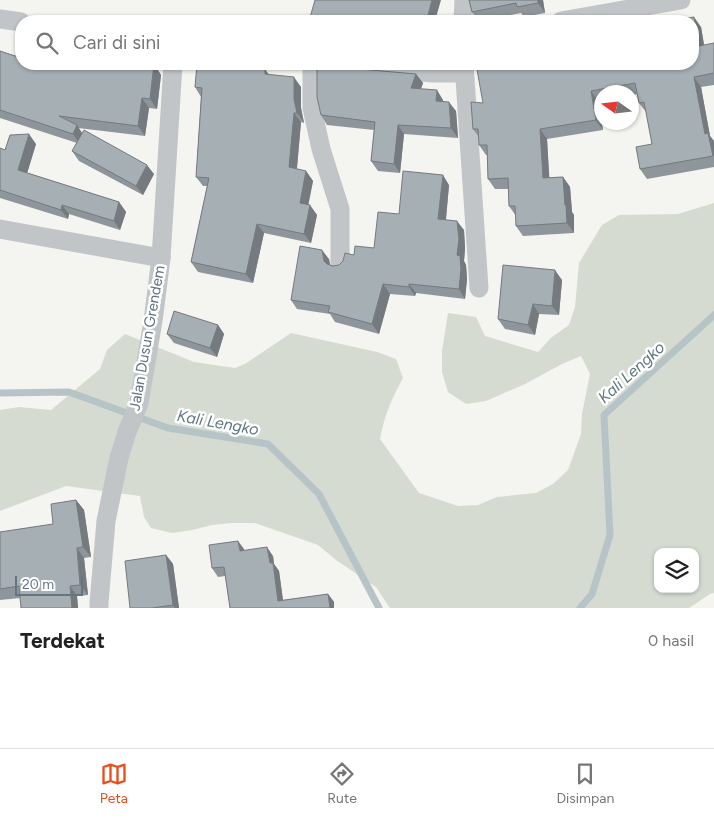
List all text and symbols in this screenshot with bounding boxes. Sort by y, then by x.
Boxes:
search box [15,15,699,70]
icon: search [33,29,61,57]
text: Cari di sini [73,31,160,54]
north arrow [594,85,639,130]
street label: Jalan Dusun Grendem [125,264,169,412]
water label: Kali Lengko [594,338,668,407]
water label: Kali Lengko [176,406,260,439]
map controls [654,548,699,593]
button: layers [654,548,699,593]
scale bar [15,573,82,596]
text: 20 m [22,576,54,593]
text: Terdekat [20,628,105,653]
text: 0 hasil [648,631,694,650]
tab: Peta [100,760,128,807]
tab: Rute [327,760,357,807]
tab: Disimpan [556,760,614,807]

